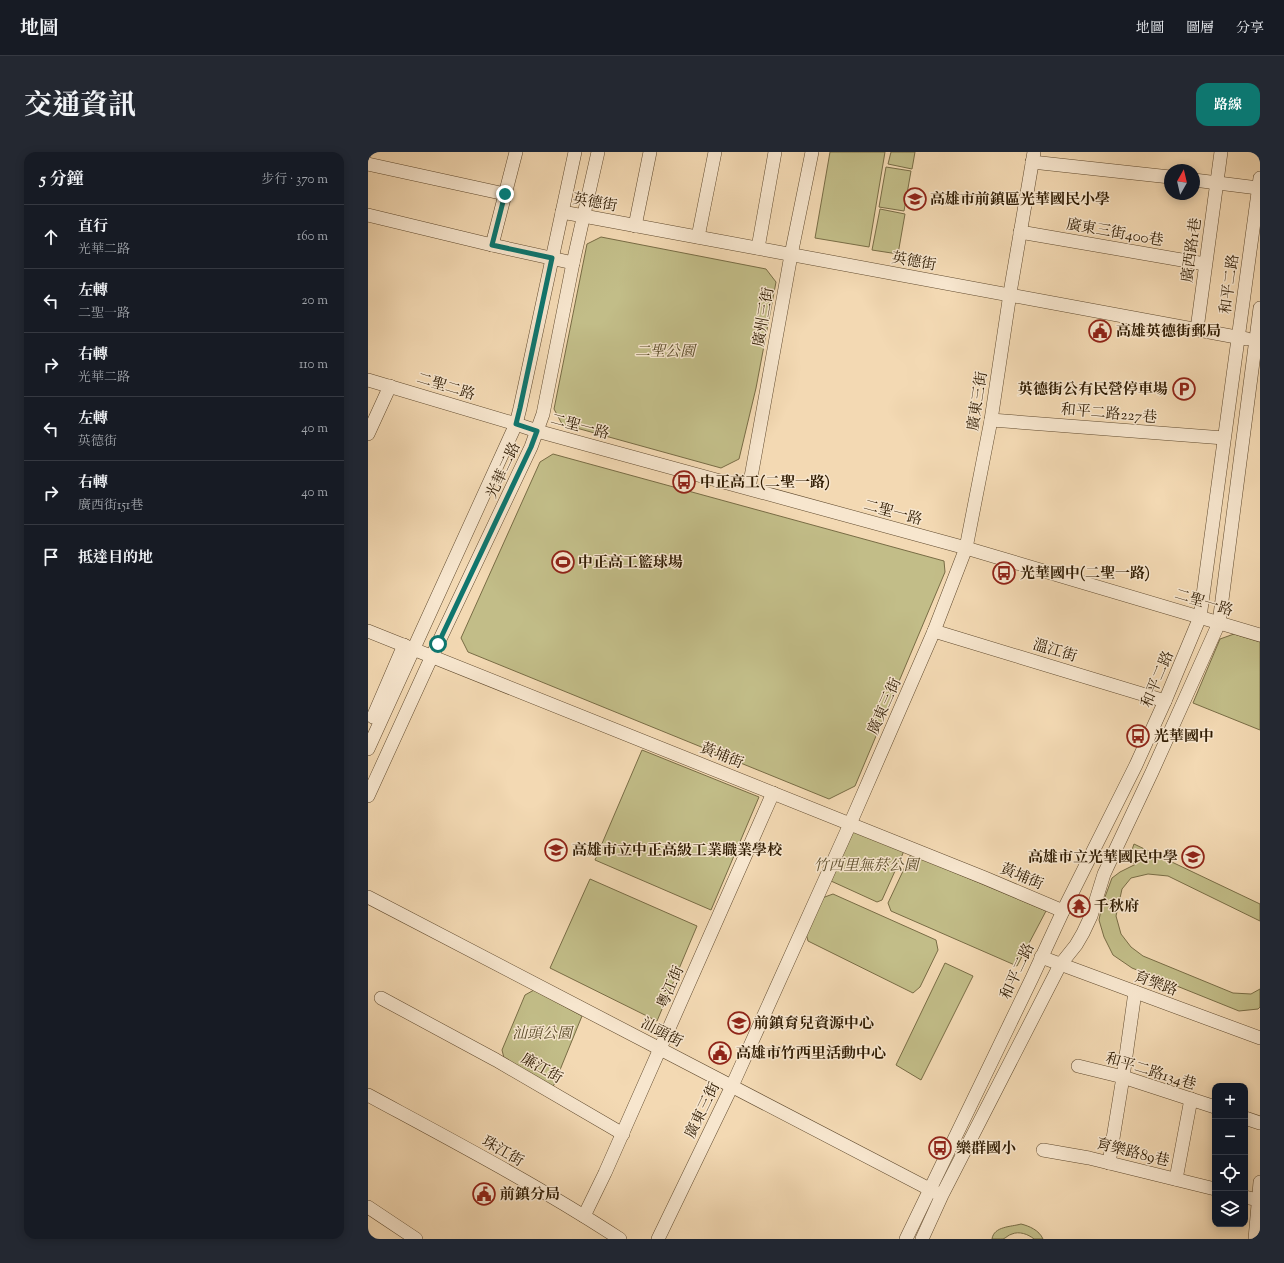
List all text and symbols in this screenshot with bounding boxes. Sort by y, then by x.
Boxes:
text: 地圖 [20,16,58,43]
text: 地圖 [1136,19,1164,39]
text: 圖層 [1186,19,1214,39]
text: 分享 [1236,19,1264,39]
button: 路線 [1196,83,1260,126]
text: 交通資訊 [24,87,136,127]
north arrow [1164,164,1200,200]
text: 5 分鐘 [40,168,83,192]
text: 步行 · 370 m [261,171,328,189]
route end [496,185,514,203]
school or university icon: 高雄市前鎮區光華國民小學 [902,186,928,212]
street label: 英德街 [571,189,619,218]
place label: 高雄市前鎮區光華國民小學 [930,190,1110,211]
street label: 廣東三街400巷 [1065,215,1165,252]
text: 直行 [78,217,108,238]
street label: 廣西路1巷 [1178,217,1207,284]
icon: ahead [40,226,62,248]
text: 160 m [297,228,328,246]
text: 光華二路 [78,241,130,259]
street label: 英德街 [890,248,938,277]
street label: 和平二路 [1216,253,1245,315]
text: 左轉 [78,281,108,302]
street label: 廣州三街 [749,286,780,349]
icon: left [40,290,62,312]
text: 20 m [302,292,328,310]
text: 二聖一路 [78,305,130,323]
public building icon: 高雄英德街郵局 [1087,318,1113,344]
place label: 高雄英德街郵局 [1116,322,1221,343]
park label: 二聖公園 [635,342,697,363]
text: 右轉 [78,345,108,366]
icon: right [40,354,62,376]
text: 110 m [299,356,328,374]
text: 光華二路 [78,369,130,387]
street label: 二聖二路 [414,369,477,406]
street label: 廣東三街 [963,370,994,433]
parking icon: 英德街公有民營停車場 [1171,376,1197,402]
place label: 英德街公有民營停車場 [1018,380,1168,401]
street label: 和平二路227巷 [1060,400,1158,429]
text: 左轉 [78,409,108,430]
street label: 二聖一路 [548,410,611,445]
icon: left [40,418,62,440]
text: 40 m [301,420,328,438]
text: 英德街 [78,433,117,451]
street label: 光華二路 [482,439,527,502]
bus stop icon: 中正高工(二聖一路) [671,469,697,495]
text: 右轉 [78,473,108,494]
place label: 中正高工(二聖一路) [700,473,830,494]
icon: right [40,482,62,504]
text: 40 m [301,484,328,502]
street label: 二聖一路 [861,496,924,531]
text: 廣西街151巷 [78,497,143,515]
icon: arrive [40,546,62,568]
text: 抵達目的地 [78,548,153,569]
sports icon: 中正高工籃球場 [550,549,576,575]
place label: 中正高工籃球場 [578,553,683,574]
bus stop icon: 光華國中(二聖一路) [991,560,1017,586]
place label: 光華國中(二聖一路) [1020,564,1150,585]
street label: 二聖一路 [1172,585,1235,622]
route start [429,635,447,653]
street label: 溫江街 [1030,635,1079,668]
street label: 和平二路 [1137,648,1180,711]
street label: 廣東三街 [864,675,907,738]
bus stop icon: 光華國中 [1125,723,1151,749]
place label: 光華國中 [1154,727,1214,748]
street label: 黃埔街 [697,738,746,775]
school or university icon: 高雄市立中正高級工業職業學校 [543,837,569,863]
place label: 高雄市立中正高級工業職業學校 [572,841,783,862]
school or university icon: 高雄市立光華國民中學 [1180,844,1206,870]
place label: 高雄市立光華國民中學 [1028,848,1178,869]
park label: 竹西里無菸公園 [813,856,920,877]
street label: 黃埔街 [997,859,1046,896]
temple icon: 千秋府 [1066,893,1092,919]
place label: 千秋府 [1094,897,1139,918]
street label: 和平二路 [996,940,1041,1003]
street label: 粵江街 [653,963,690,1012]
street label: 育樂路 [1131,967,1180,1002]
school or university icon: 前鎮育兒資源中心 [726,1010,752,1036]
street label: 汕頭街 [636,1013,686,1053]
place label: 前鎮育兒資源中心 [754,1014,874,1035]
park label: 汕頭公園 [512,1024,574,1045]
public building icon: 高雄市竹西里活動中心 [707,1040,733,1066]
place label: 高雄市竹西里活動中心 [736,1044,886,1065]
street label: 廉江街 [517,1049,566,1090]
street label: 和平二路134巷 [1103,1049,1198,1096]
street label: 廣東三街 [681,1079,726,1142]
map controls [1212,1083,1248,1227]
button: + [1212,1083,1248,1119]
button: − [1212,1119,1248,1155]
street label: 珠江街 [478,1132,527,1173]
street label: 育樂路89巷 [1094,1134,1171,1173]
bus stop icon: 樂群國小 [927,1135,953,1161]
place label: 樂群國小 [956,1139,1016,1160]
button: locate [1212,1155,1248,1191]
public building icon: 前鎮分局 [471,1181,497,1207]
place label: 前鎮分局 [500,1185,560,1206]
button: layers [1212,1191,1248,1227]

